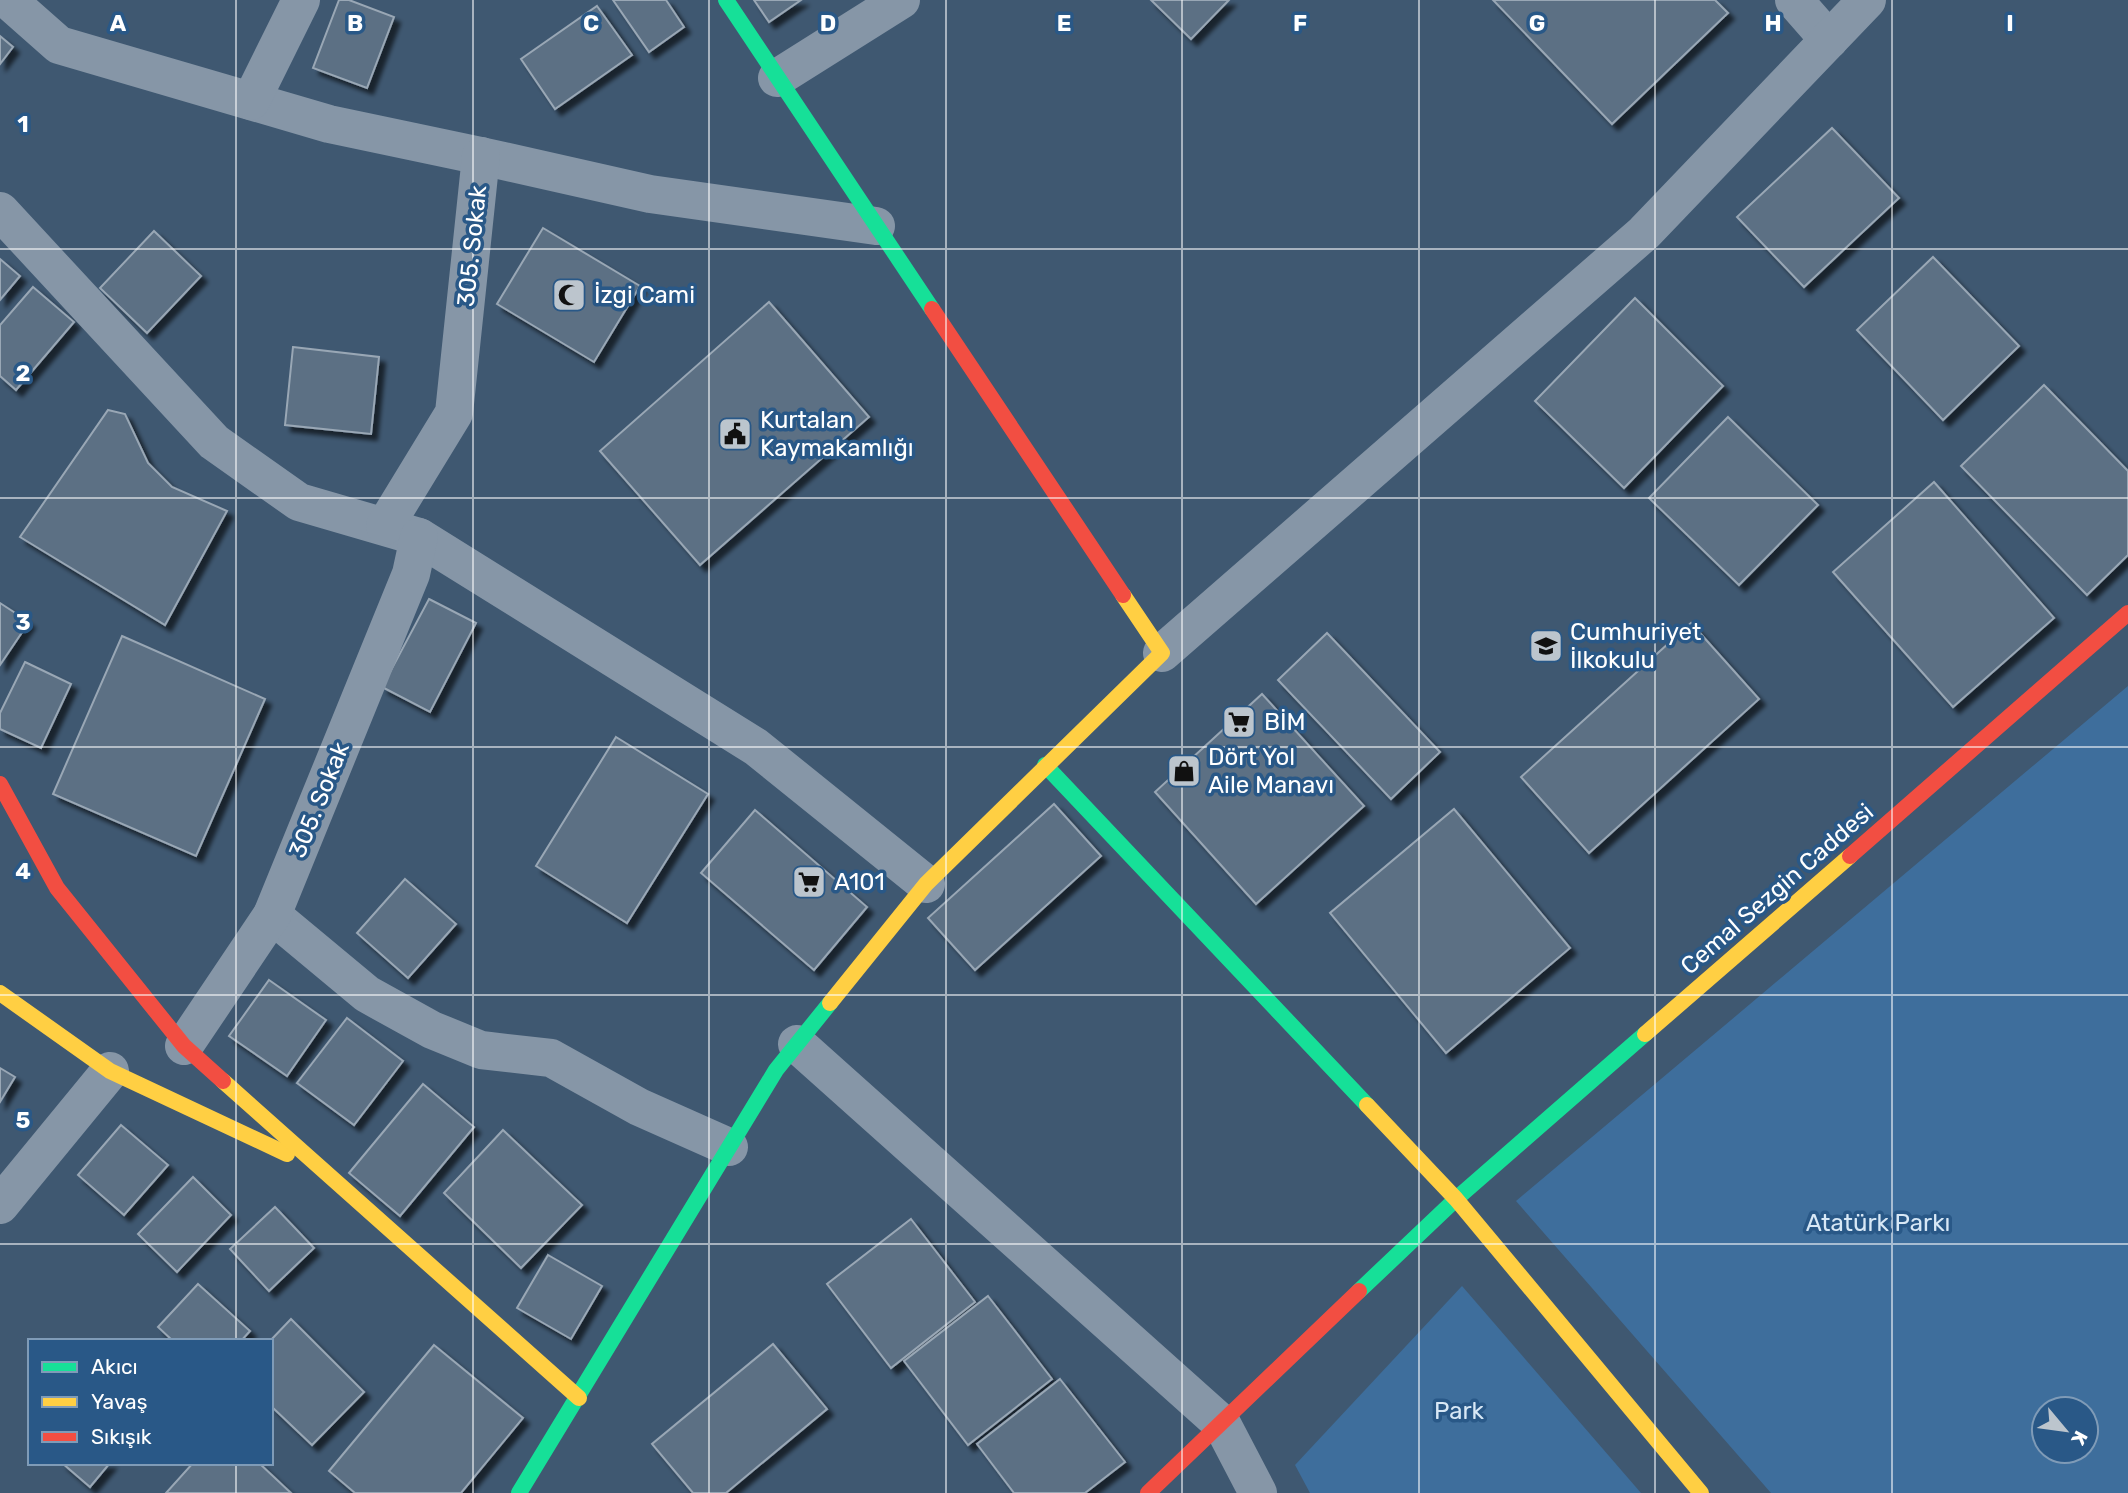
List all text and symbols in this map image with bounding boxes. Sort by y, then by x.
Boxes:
text: A [110,9,127,37]
text: B [347,9,363,37]
text: C [583,9,599,37]
text: D [820,9,836,37]
text: E [1057,9,1071,37]
text: F [1293,9,1307,37]
text: G [1529,9,1545,37]
text: H [1764,9,1782,37]
text: I [2006,9,2014,37]
text: 1 [17,110,29,138]
street label: 305. Sokak [452,183,492,308]
mosque icon: İzgi Cami [550,276,588,314]
place label: İzgi Cami [594,281,695,309]
text: 2 [16,359,30,387]
place label: Kurtalan Kaymakamlığı [760,406,914,462]
public building icon: Kurtalan Kaymakamlığı [716,415,754,453]
text: 3 [15,608,31,636]
place label: Cumhuriyet İlkokulu [1570,618,1701,674]
school or university icon: Cumhuriyet İlkokulu [1527,627,1565,665]
supermarket icon: BİM [1220,703,1258,741]
place label: BİM [1264,708,1306,736]
street label: 305. Sokak [283,738,355,862]
place label: Dört Yol Aile Manavı [1208,743,1334,799]
shop icon: Dört Yol Aile Manavı [1165,752,1203,790]
street label: Cemal Sezgin Caddesi [1675,798,1879,980]
text: 4 [15,857,31,885]
supermarket icon: A101 [790,863,828,901]
place label: A101 [834,868,885,896]
text: 5 [16,1106,31,1134]
park label: Atatürk Parkı [1806,1209,1950,1237]
legend [28,1339,273,1465]
text: Akıcı [91,1354,138,1379]
text: Yavaş [91,1389,147,1414]
north arrow [2030,1395,2100,1465]
park label: Park [1434,1397,1485,1425]
text: Sıkışık [91,1424,152,1449]
text: K [2066,1427,2093,1449]

